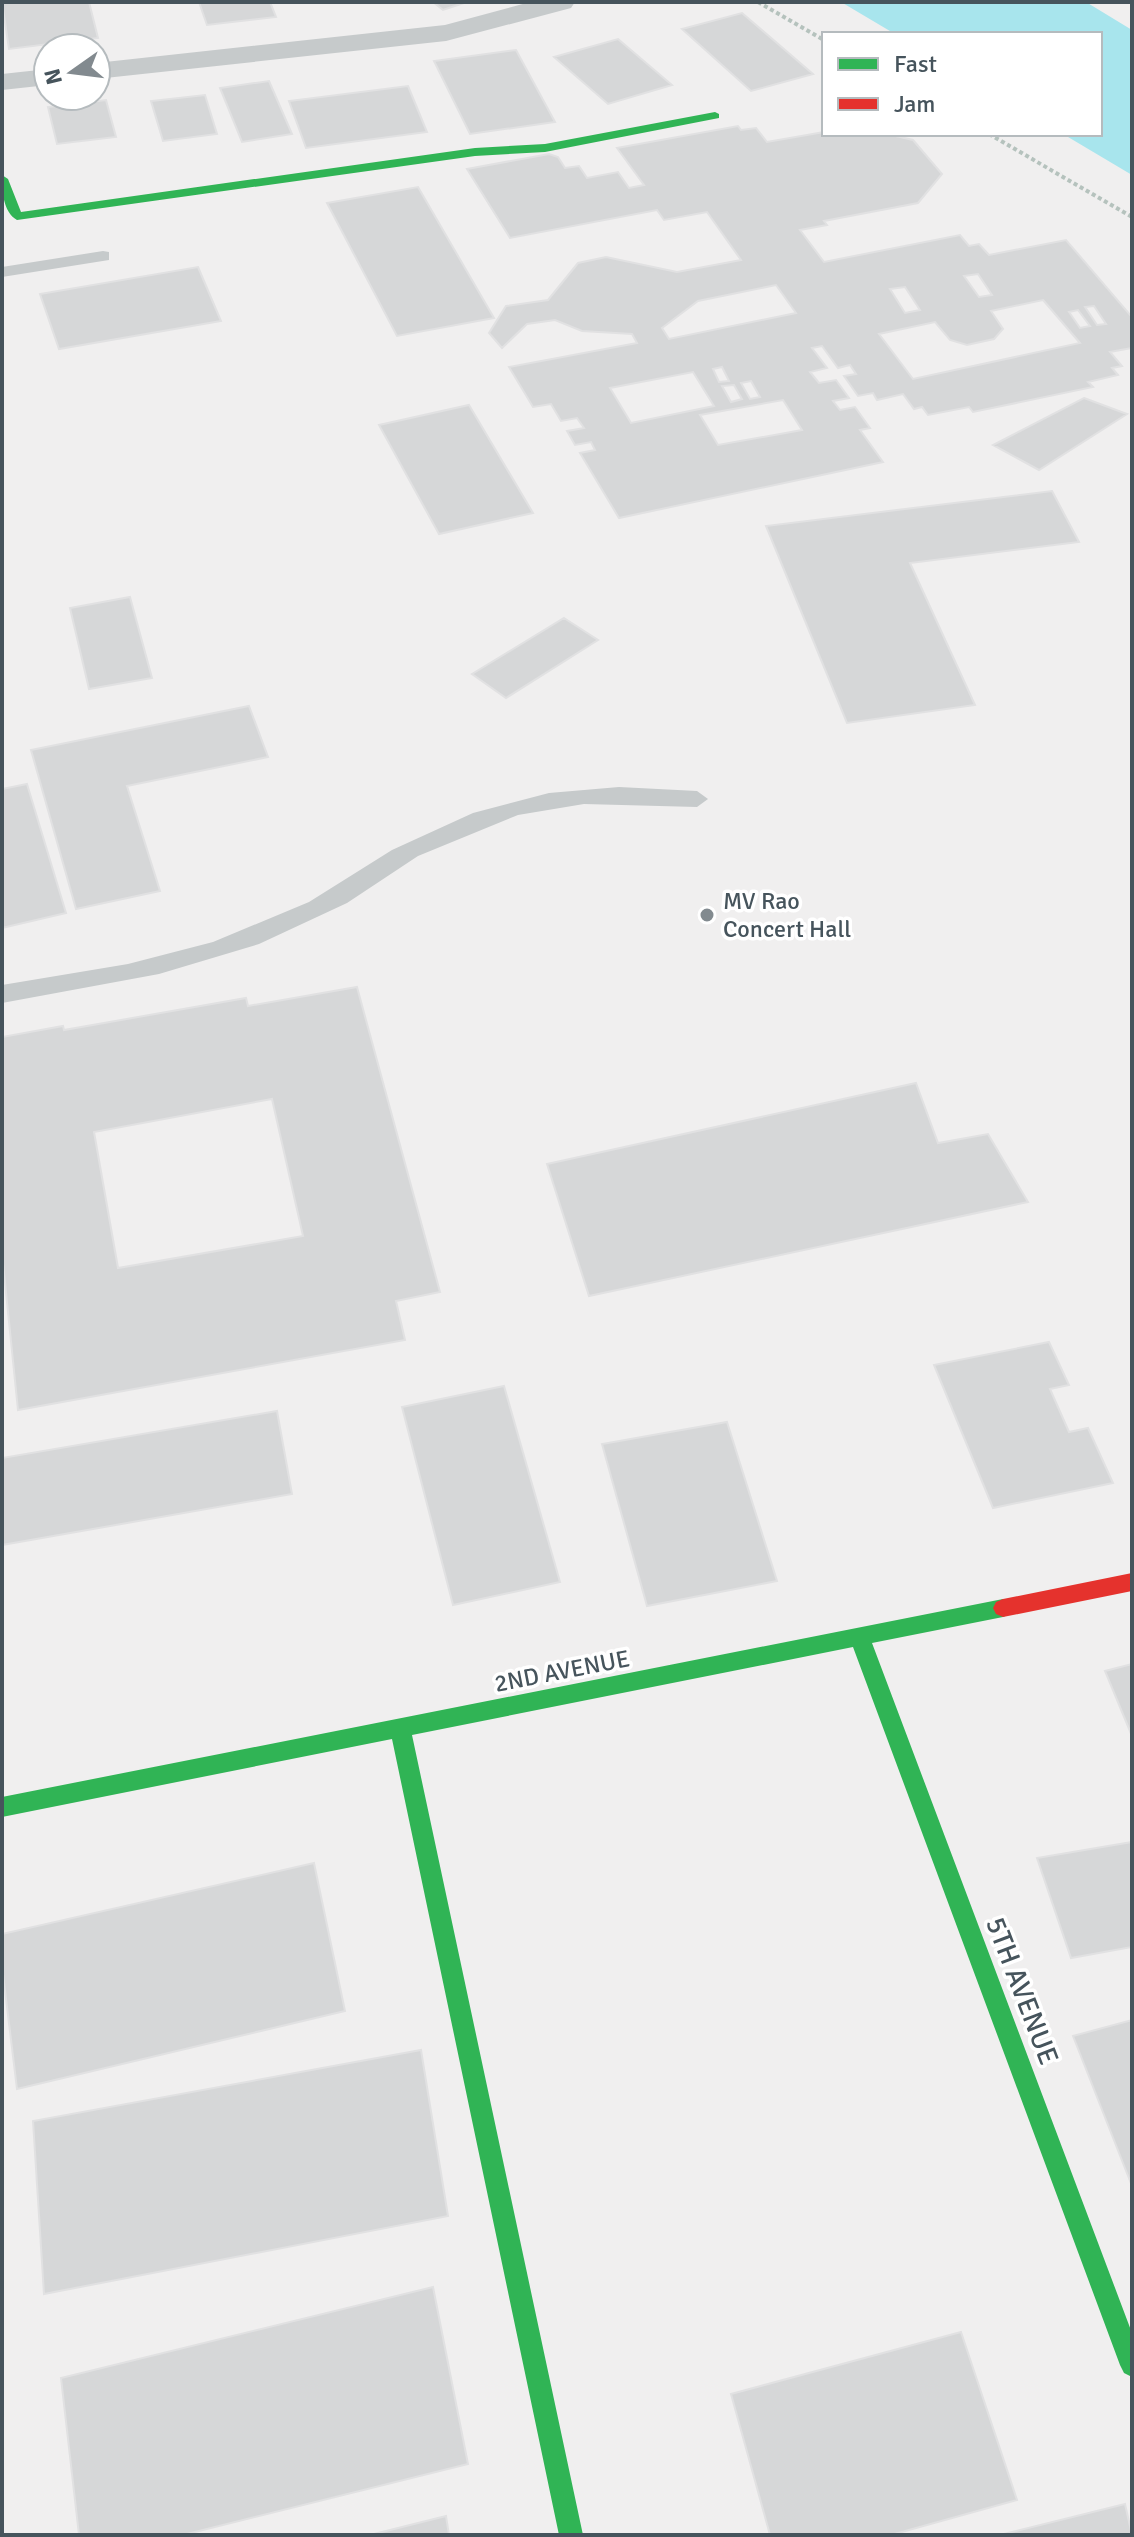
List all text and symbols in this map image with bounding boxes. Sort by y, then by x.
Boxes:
north arrow [32,32,112,112]
legend [822,32,1102,136]
text: Fast [894,49,937,79]
text: N [38,66,68,87]
text: Jam [894,89,935,119]
place label: MV Rao Concert Hall [723,886,851,944]
marker: MV Rao Concert Hall [698,906,716,924]
street label: 2ND AVENUE [492,1643,632,1699]
street label: 5TH AVENUE [978,1912,1066,2070]

